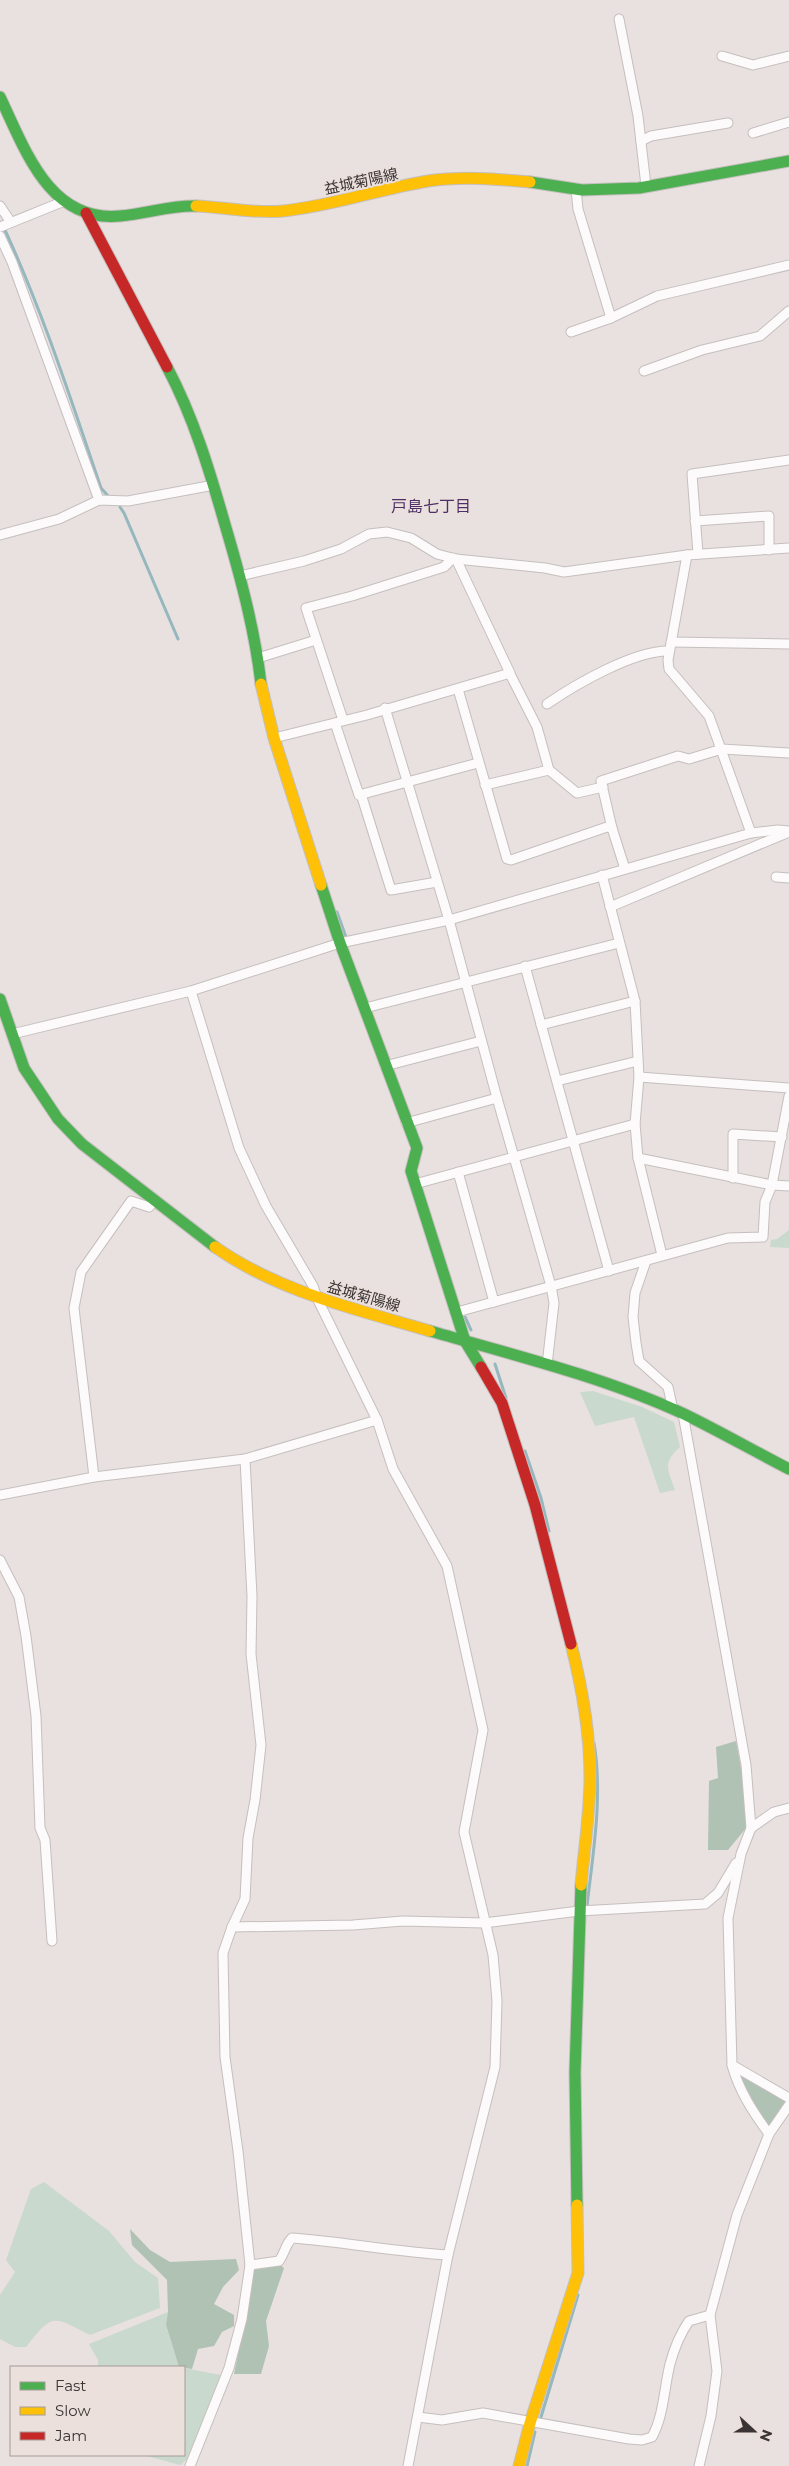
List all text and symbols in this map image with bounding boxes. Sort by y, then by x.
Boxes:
street label: 益城菊陽線 [322,164,400,198]
district label: 戸島七丁目 [391,497,471,516]
street label: 益城菊陽線 [325,1277,403,1315]
legend [10,2366,185,2456]
text: Fast [55,2376,86,2395]
text: Slow [55,2401,91,2420]
north arrow [729,2406,779,2456]
text: Jam [54,2426,87,2445]
text: N [756,2427,777,2444]

